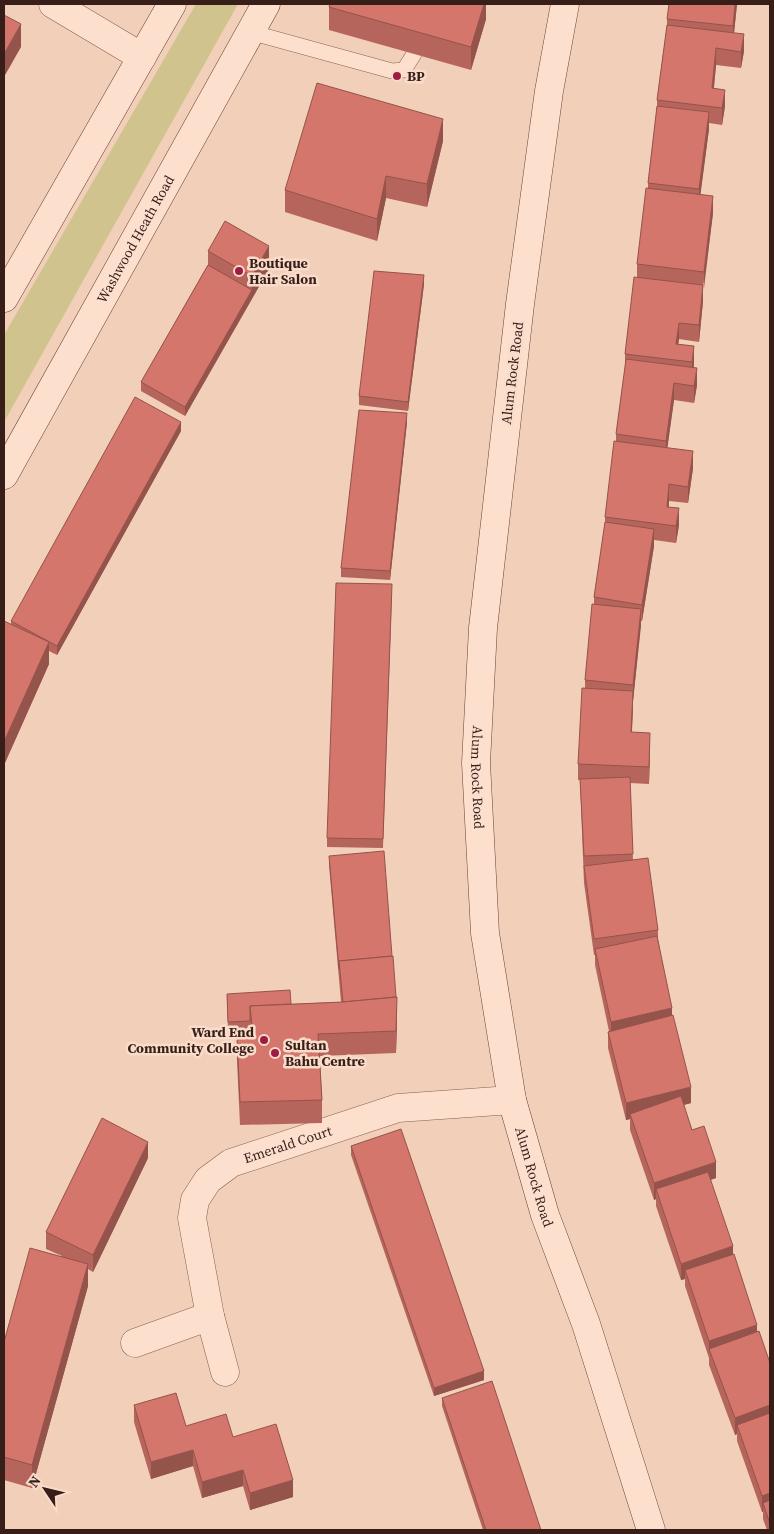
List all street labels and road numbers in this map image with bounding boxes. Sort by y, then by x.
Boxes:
street label: Washwood Heath Road [92,171,179,307]
street label: Alum Rock Road [496,320,528,426]
street label: Alum Rock Road [466,725,489,830]
street label: Emerald Court [241,1120,335,1168]
street label: Alum Rock Road [510,1124,559,1230]

